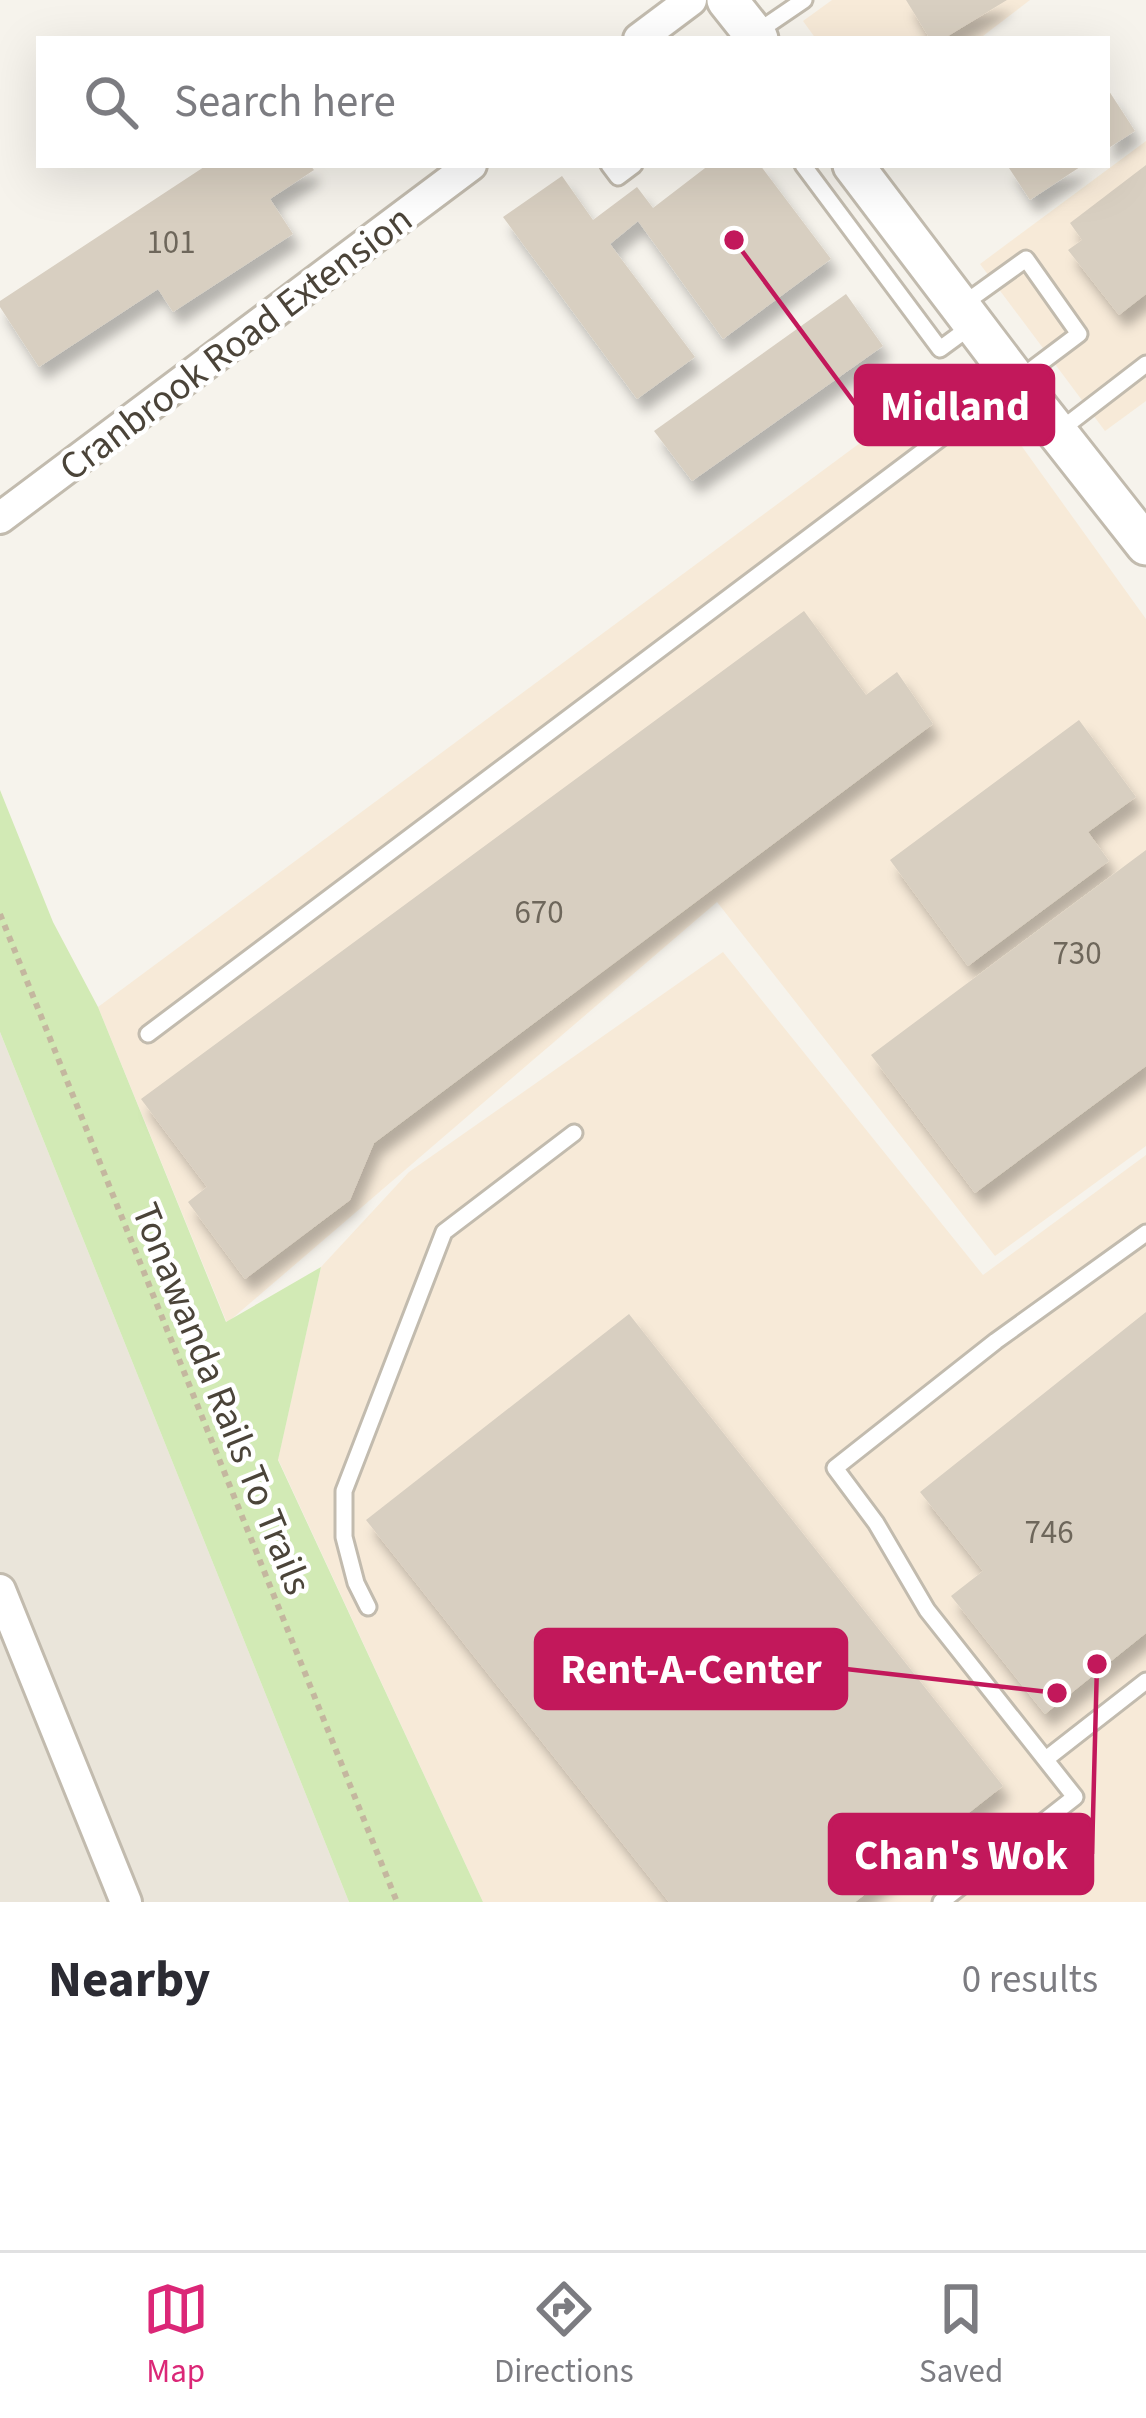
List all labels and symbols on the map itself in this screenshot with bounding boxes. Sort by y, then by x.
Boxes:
street label: Cranbrook Road Extension [48,192,424,495]
house number: 101 [146,219,196,266]
callout: Midland [856,366,1053,444]
text: Midland [880,377,1030,437]
house number: 670 [514,889,564,936]
house number: 730 [1052,930,1102,977]
street label: Tonawanda Rails To Trails [117,1194,325,1603]
house number: 746 [1024,1509,1074,1556]
callout: Rent-A-Center [536,1630,846,1708]
text: Rent-A-Center [560,1640,822,1700]
callout: Chan's Wok [830,1815,1092,1893]
text: Chan's Wok [854,1826,1068,1886]

